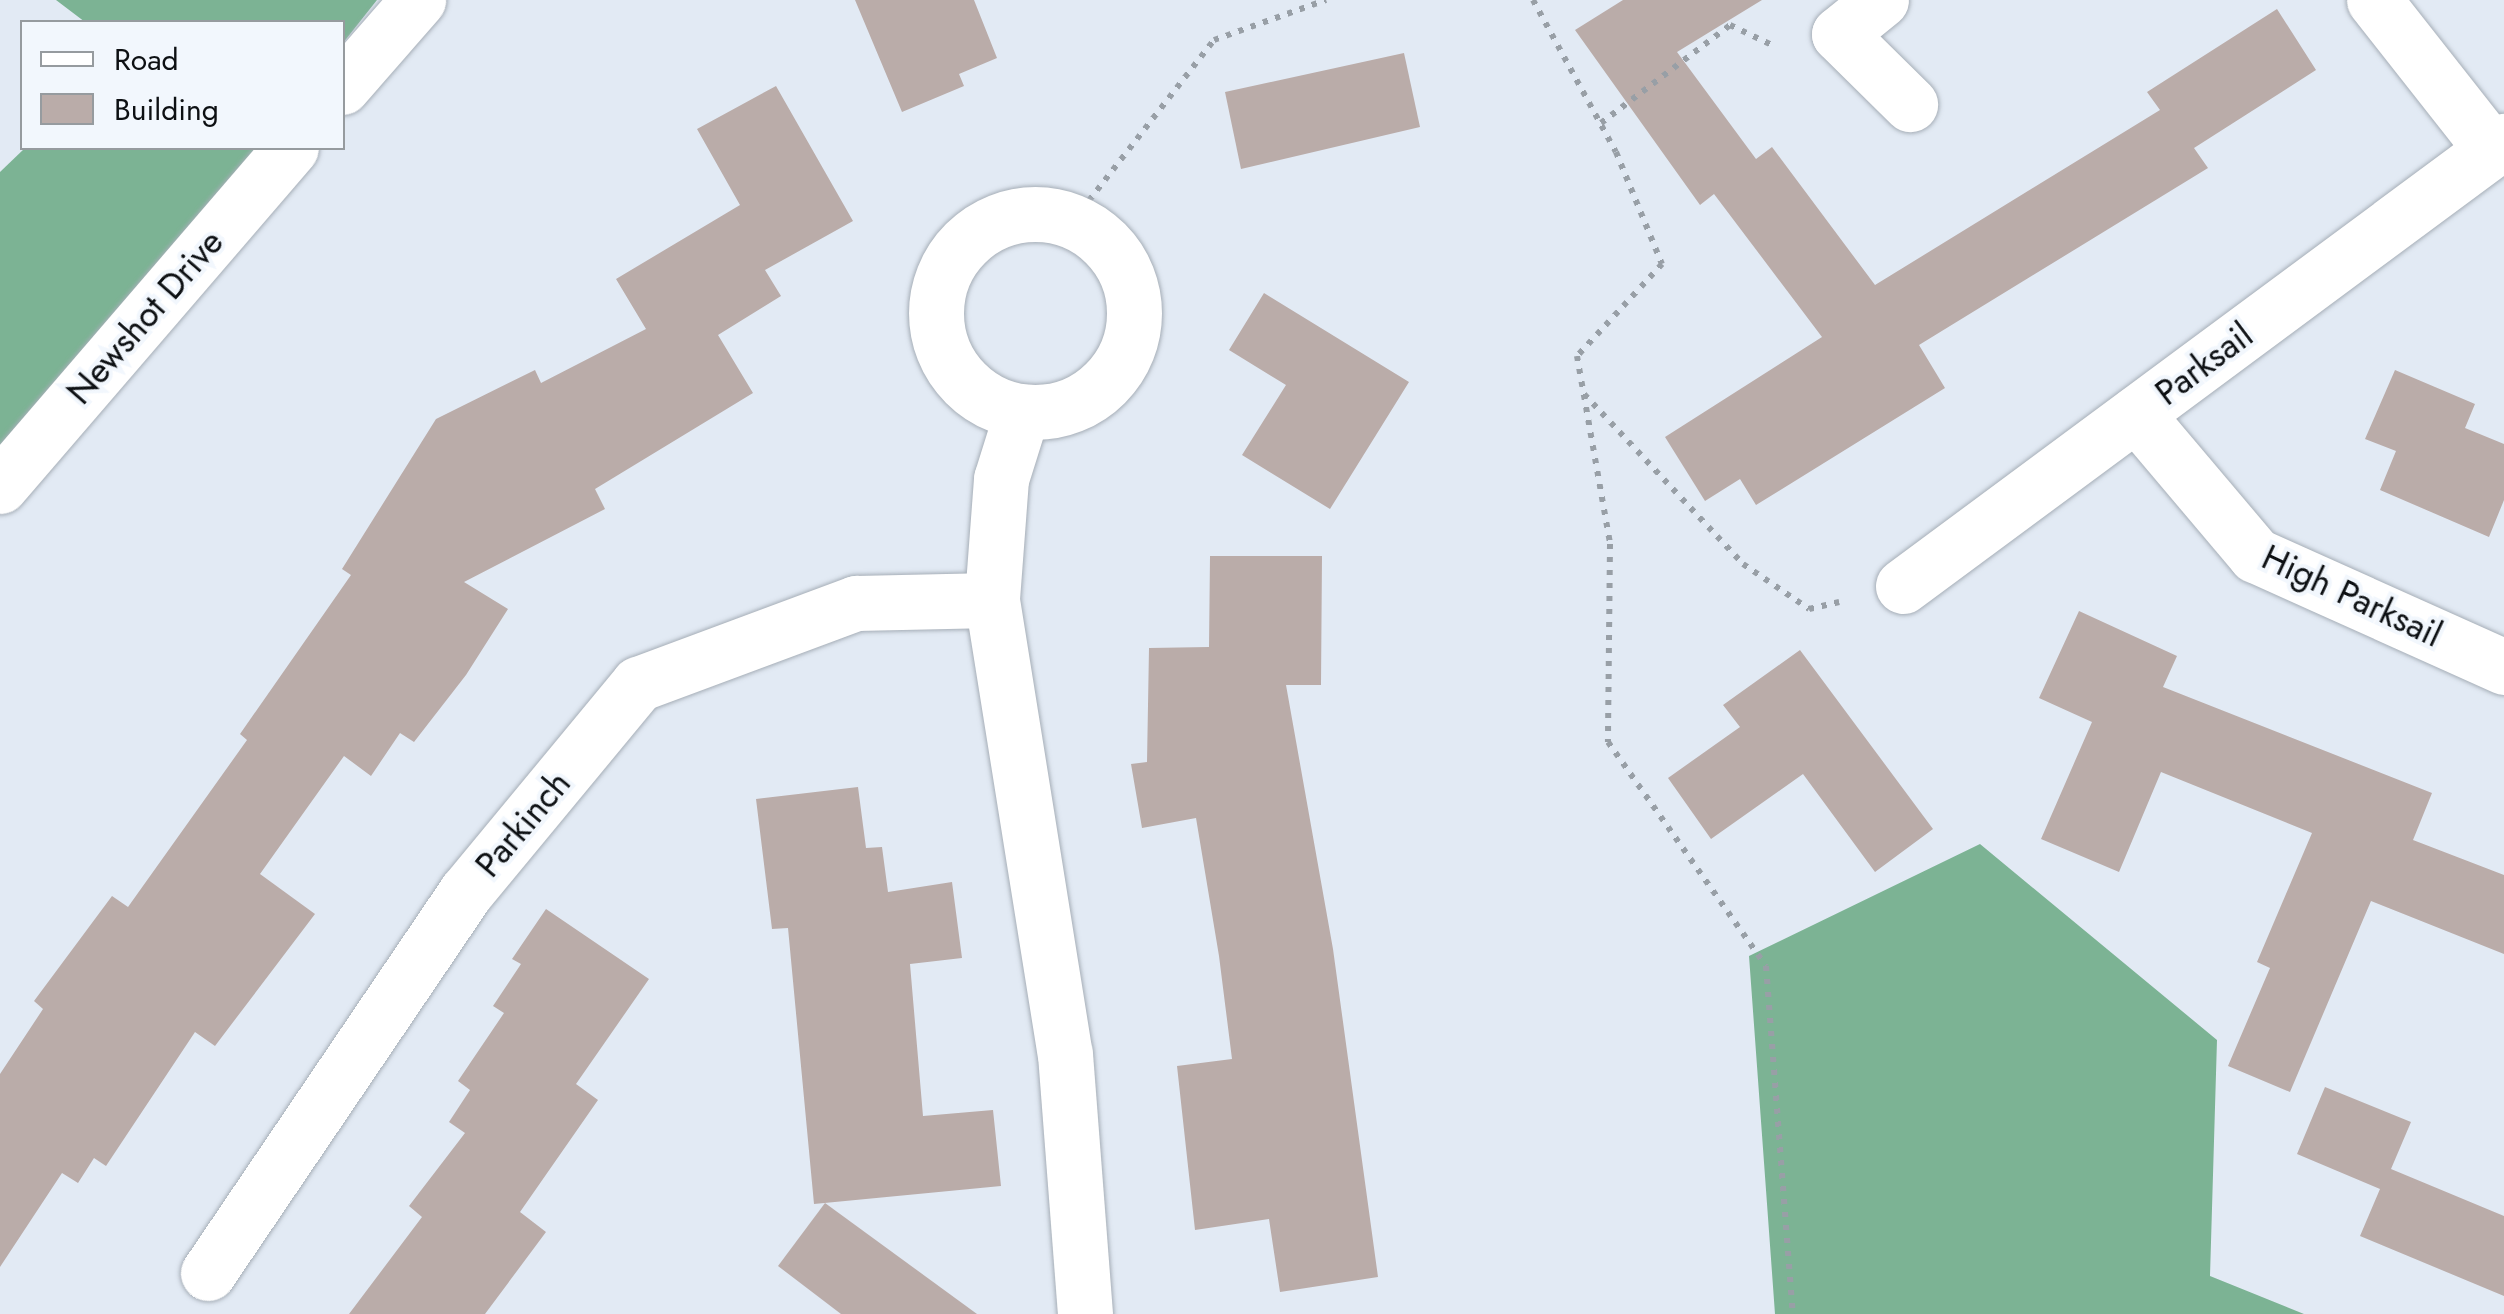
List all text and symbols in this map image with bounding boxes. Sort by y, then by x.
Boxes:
legend [20,20,345,150]
text: Road [114,38,179,81]
text: Building [114,88,219,131]
street label: Newshot Drive [58,221,232,413]
street label: Parksail [2147,314,2261,414]
street label: High Parksail [2255,536,2449,656]
street label: Parkinch [467,763,579,885]

